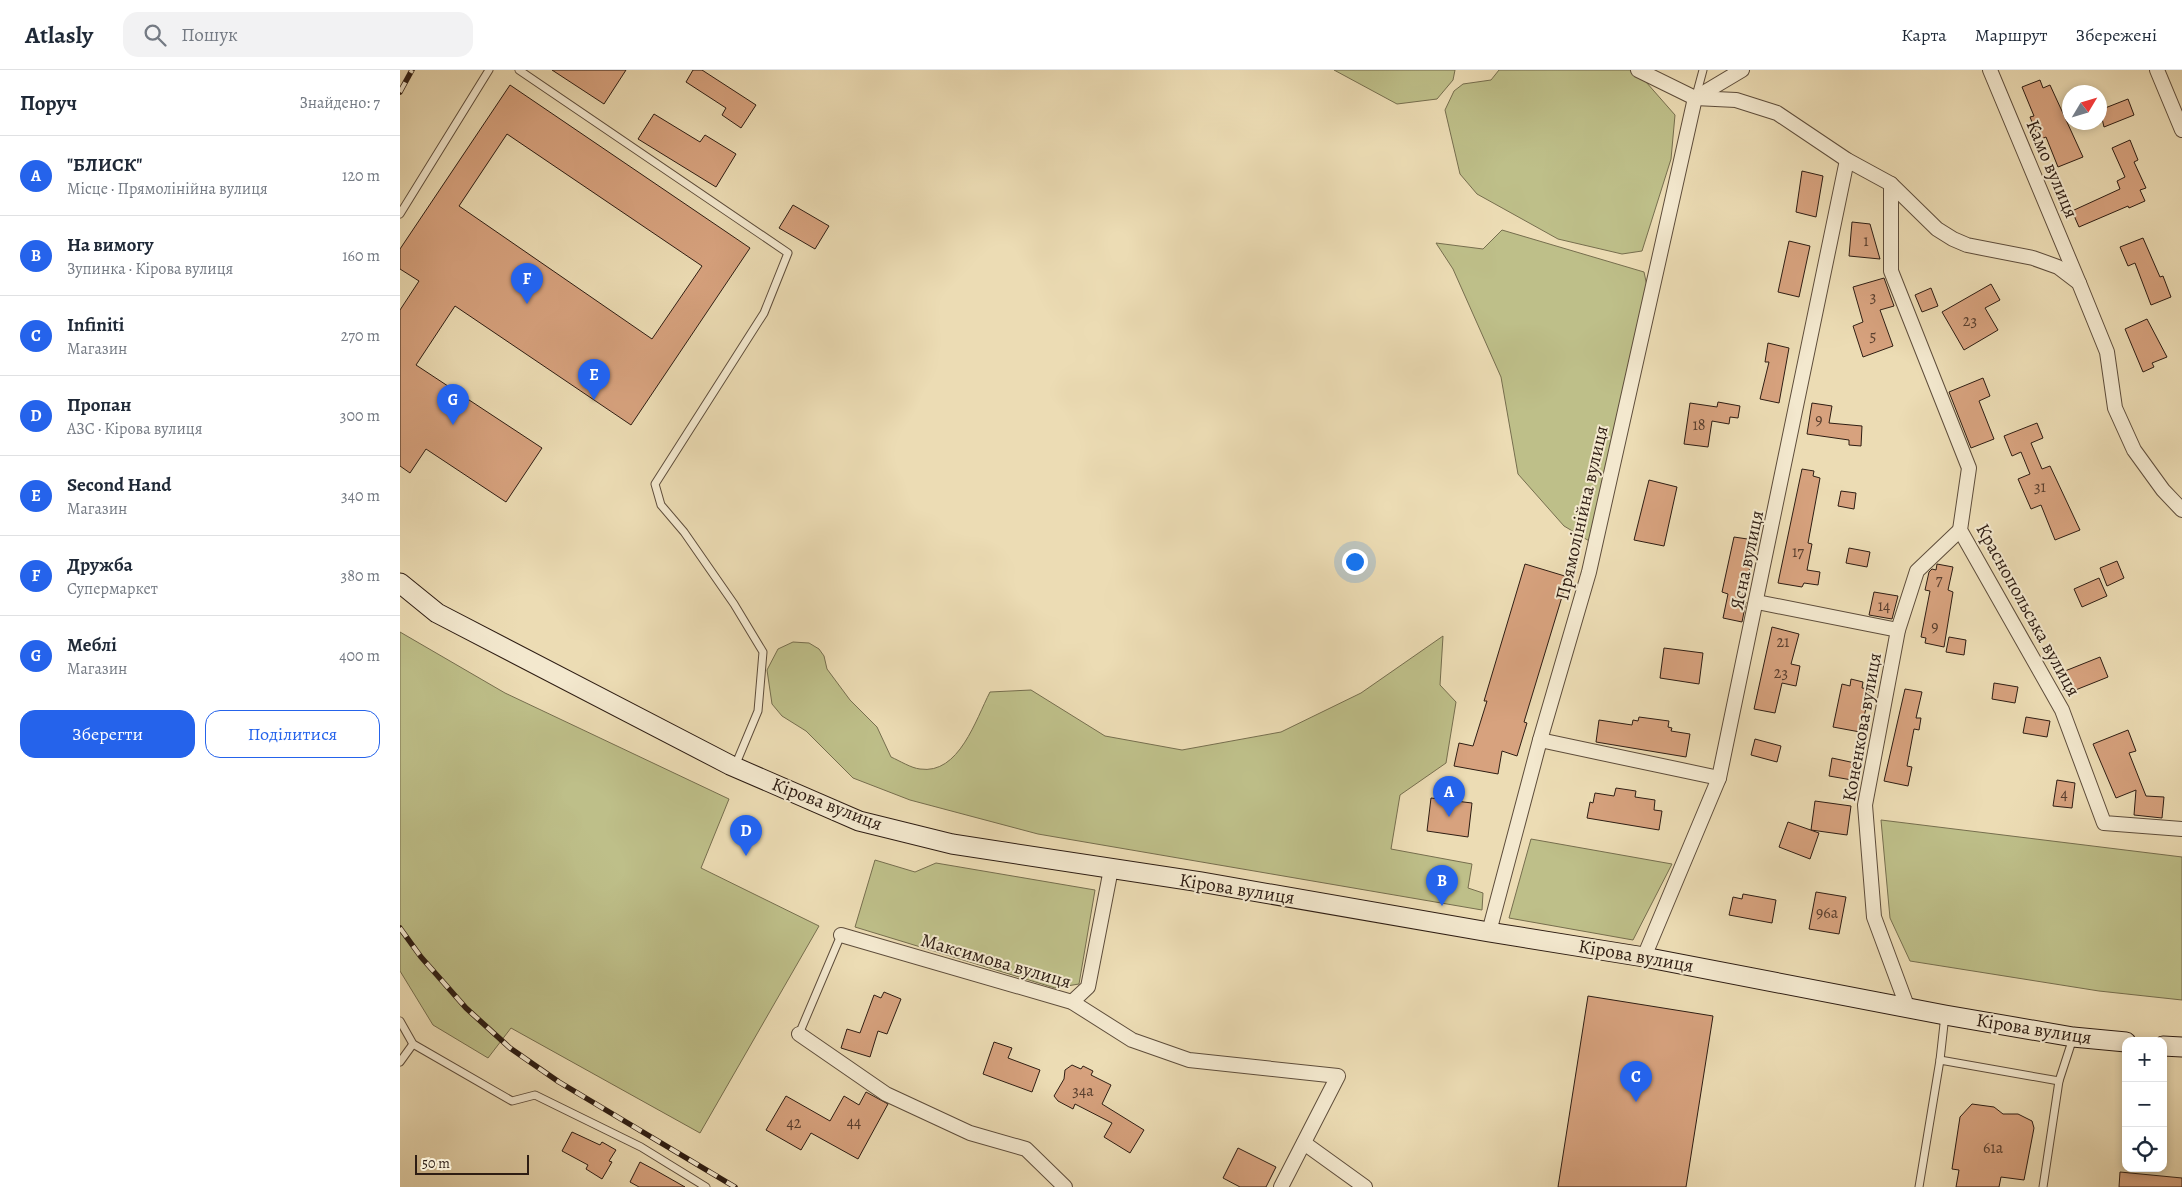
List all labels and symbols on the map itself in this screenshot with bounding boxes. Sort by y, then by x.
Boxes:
north arrow [2062,85,2107,130]
street label: Камо вулиця [2020,116,2084,222]
house number: 1 [1863,230,1869,252]
pin: F [511,263,543,304]
house number: 3 [1870,286,1876,308]
house number: 23 [1963,310,1977,332]
house number: 5 [1870,325,1877,347]
pin: E [578,359,610,400]
pin: G [437,384,469,425]
house number: 9 [1815,409,1823,431]
house number: 18 [1692,414,1706,436]
street label: Прямолінійна вулиця [1549,423,1615,603]
house number: 31 [2034,476,2047,498]
street label: Ясна вулиця [1724,508,1770,612]
street label: Краснопольська вулиця [1970,519,2086,701]
house number: 17 [1792,541,1804,563]
your location [1342,549,1368,575]
house number: 7 [1936,569,1943,591]
house number: 14 [1878,595,1890,617]
house number: 9 [1931,616,1939,638]
house number: 21 [1776,631,1790,653]
street label: Коненкова вулиця [1836,651,1888,803]
house number: 23 [1774,662,1788,684]
street label: Кірова вулиця [768,771,886,837]
pin: A [1433,776,1465,817]
house number: 4 [2060,783,2068,805]
pin: D [730,815,762,856]
pin: B [1426,865,1458,906]
street label: Кірова вулиця [1177,867,1297,911]
house number: 96а [1816,902,1839,924]
street label: Максимова вулиця [918,927,1074,995]
street label: Кірова вулиця [1576,933,1696,979]
street label: Кірова вулиця [1974,1007,2094,1051]
pin: C [1620,1061,1652,1102]
house number: 34а [1072,1080,1094,1102]
house number: 44 [847,1111,861,1133]
house number: 42 [787,1112,802,1134]
house number: 61а [1983,1137,2004,1159]
scale bar [415,1152,529,1175]

